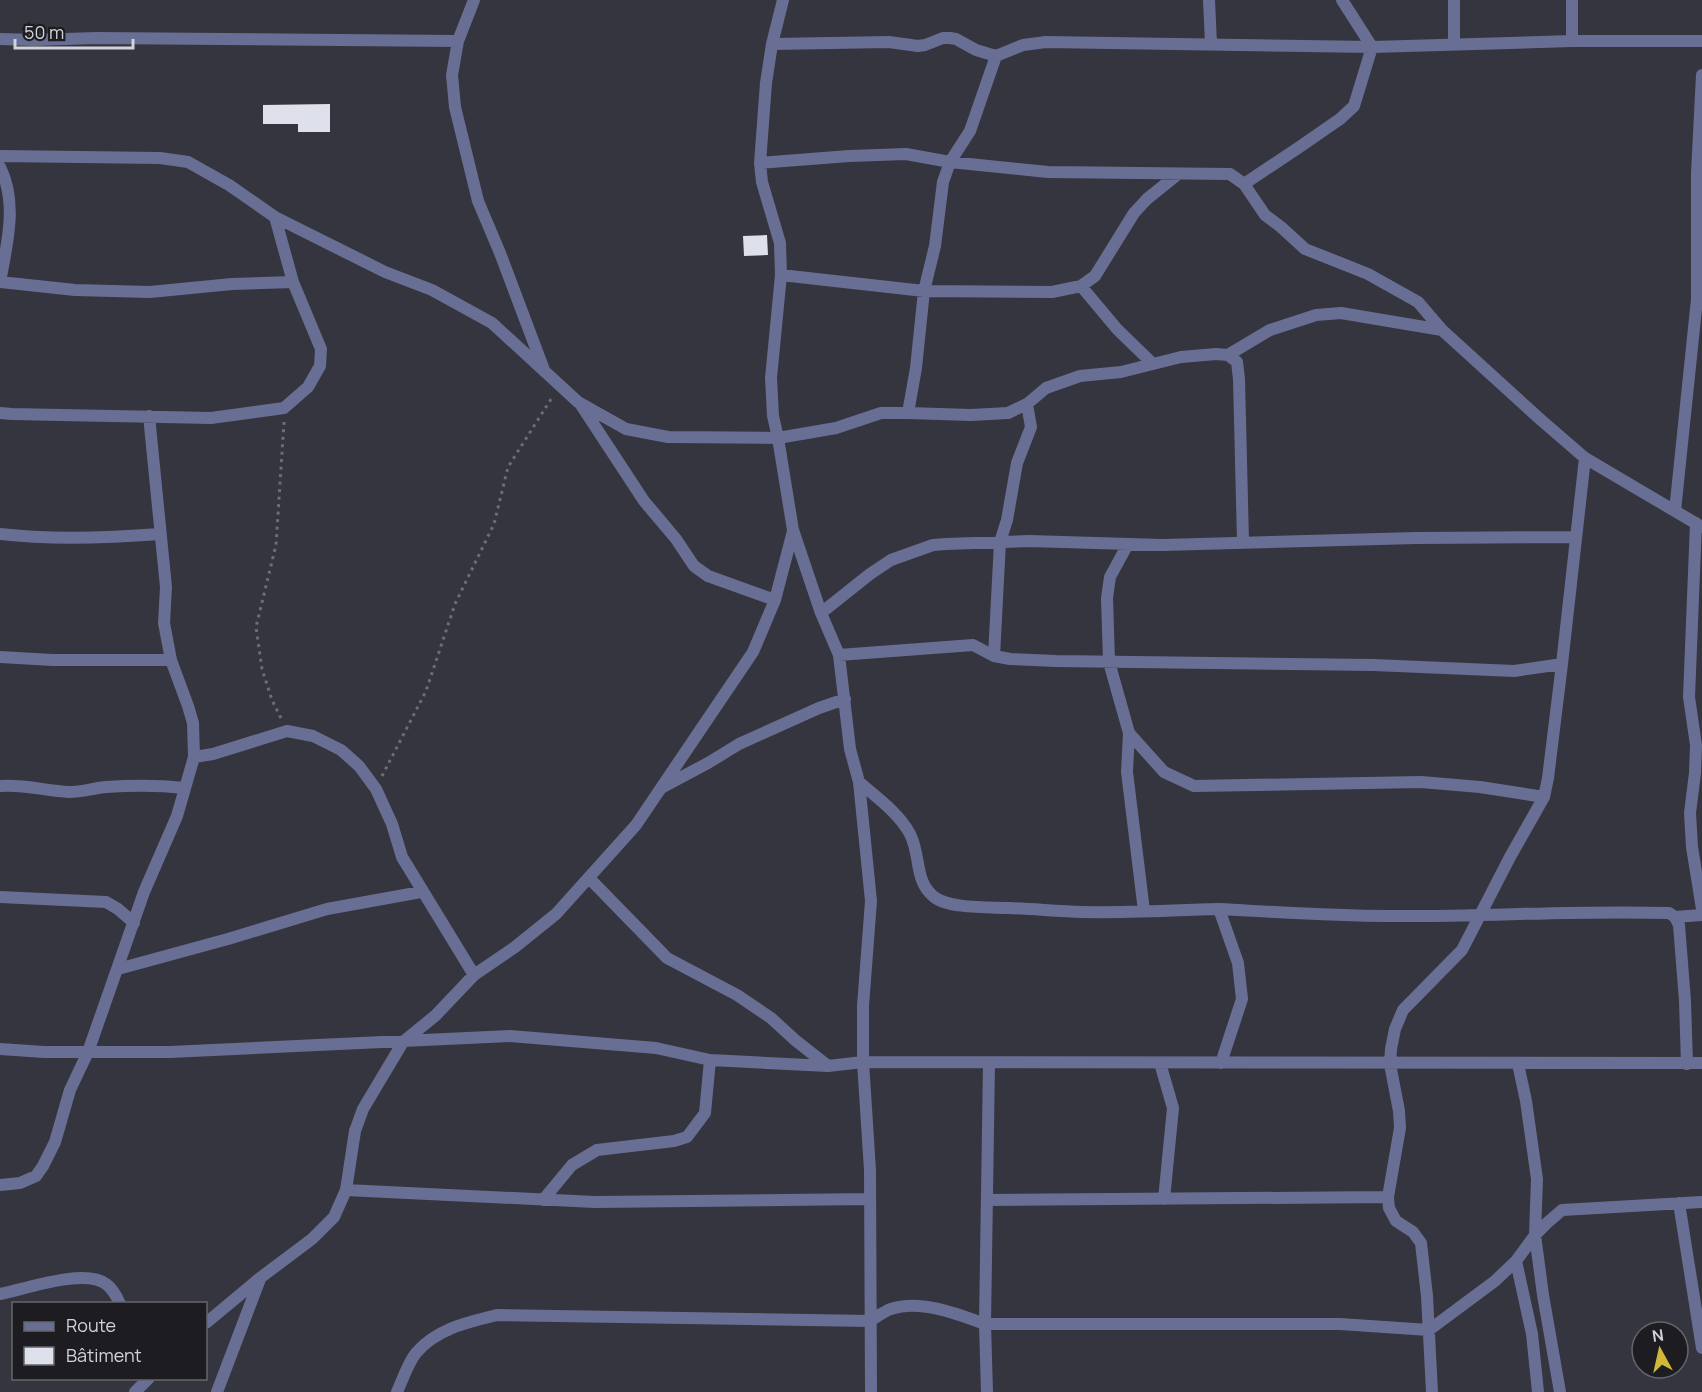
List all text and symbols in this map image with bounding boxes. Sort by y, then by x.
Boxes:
scale bar [15,12,134,50]
text: 50 m [24,20,64,44]
legend [12,1302,207,1380]
text: Route [66,1313,116,1337]
north arrow [1630,1320,1690,1380]
text: N [1651,1323,1665,1347]
text: Bâtiment [66,1343,142,1367]

